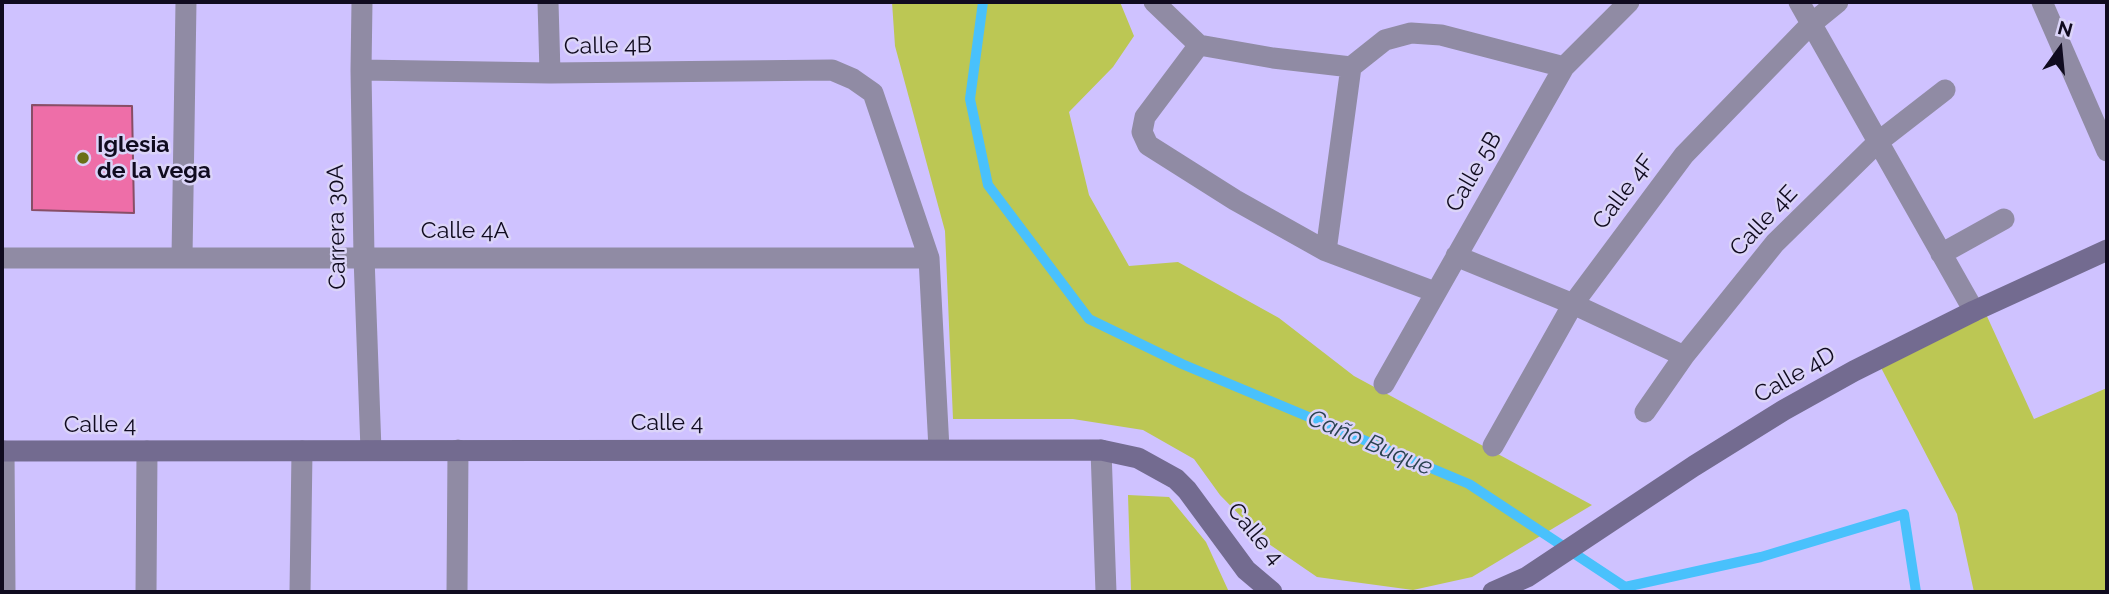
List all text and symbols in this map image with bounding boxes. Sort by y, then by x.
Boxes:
north arrow [2025,14,2095,84]
text: N [2056,16,2075,41]
street label: Calle 4B [564,31,652,61]
street label: Calle 5B [1440,127,1508,217]
place label: Iglesia de la vega [97,131,211,185]
street label: Calle 4F [1587,149,1661,235]
marker: Iglesia de la vega [75,150,91,166]
street label: Carrera 30A [322,164,352,290]
street label: Calle 4E [1724,180,1804,262]
street label: Calle 4A [421,217,509,245]
street label: Calle 4D [1749,341,1841,409]
water label: Caño Buque [1303,404,1437,482]
street label: Calle 4 [631,409,703,437]
street label: Calle 4 [64,411,136,439]
street label: Calle 4 [1221,497,1289,571]

